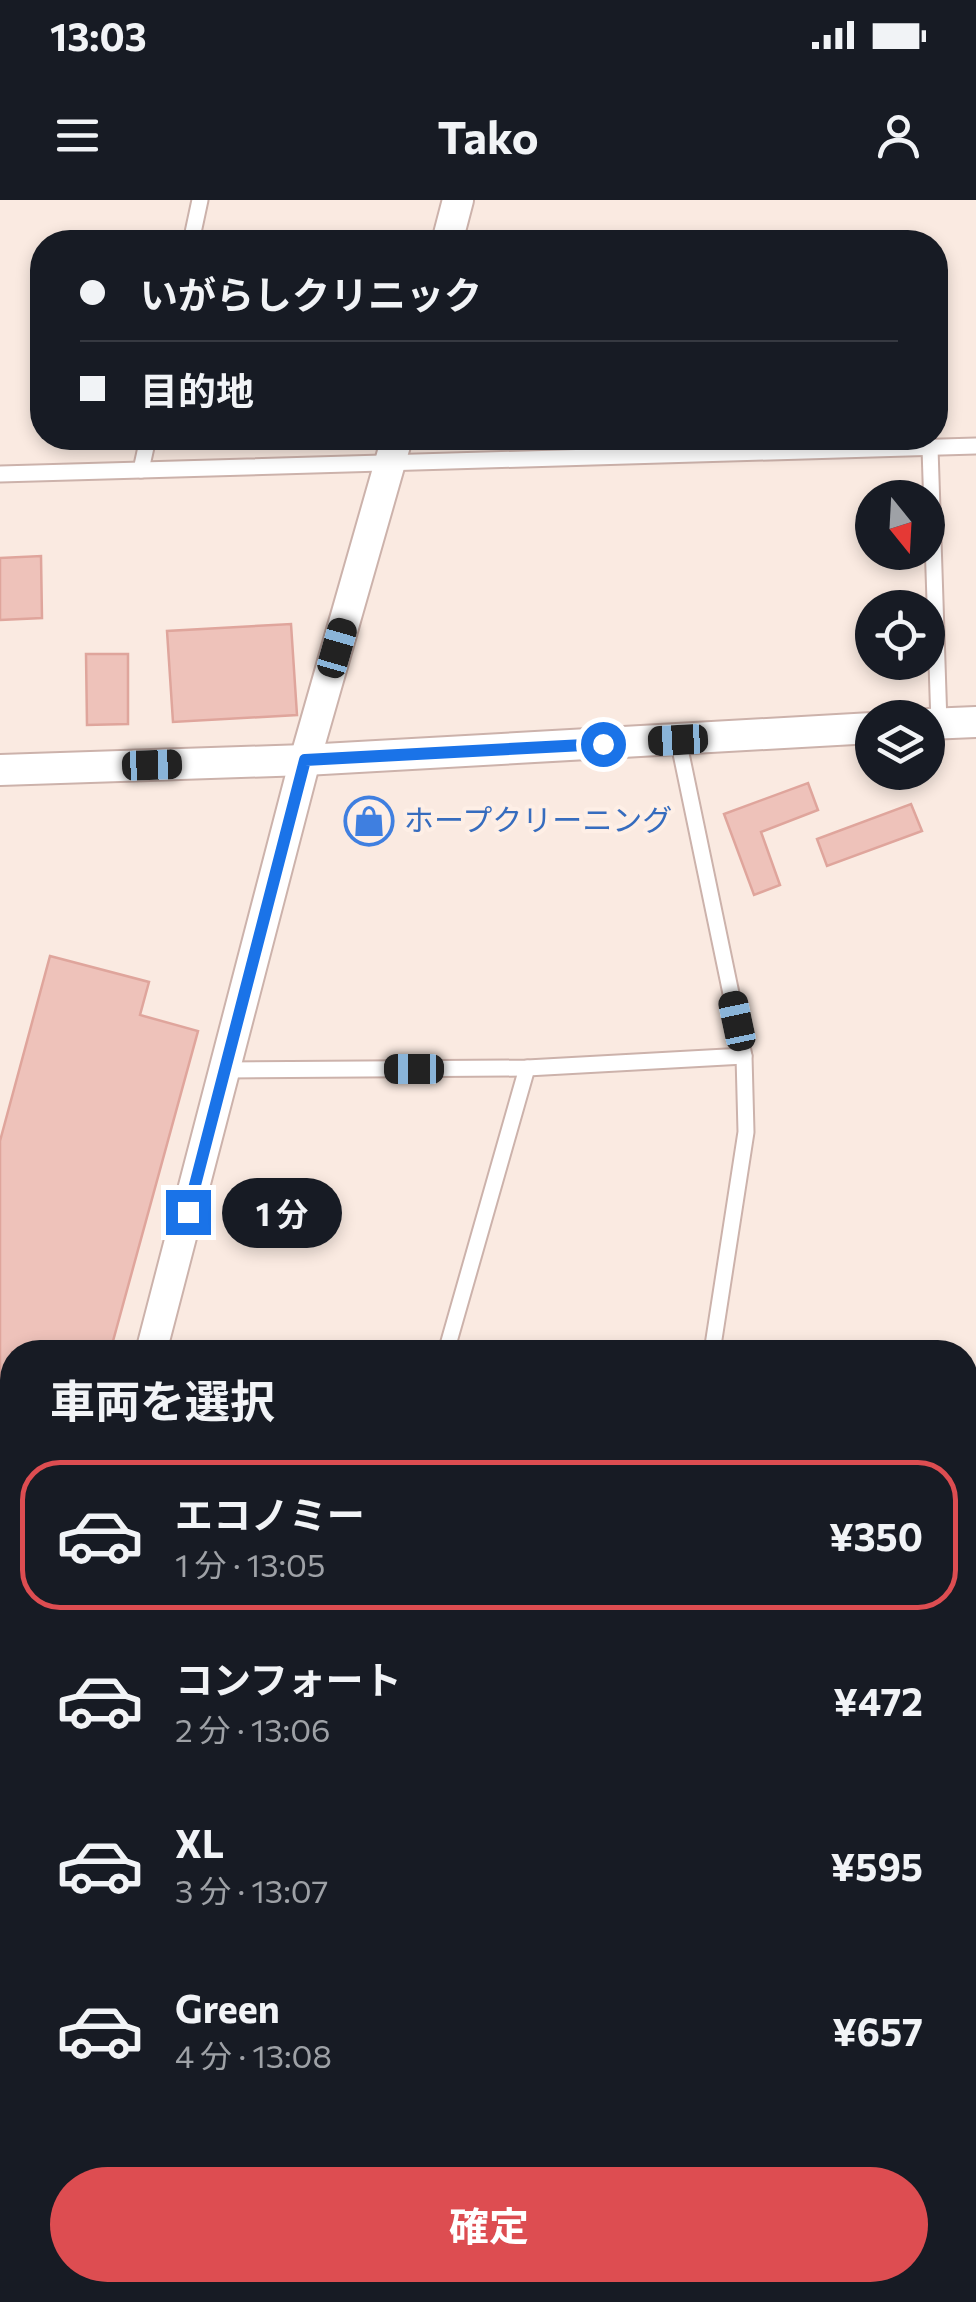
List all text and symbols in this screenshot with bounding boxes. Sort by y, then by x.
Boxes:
text: 13:03 [50,12,147,59]
icon: menu [50,108,105,163]
text: Tako [437,108,539,163]
icon: person [871,108,926,163]
text: いがらしクリニック [140,270,482,317]
text: 目的地 [140,366,254,413]
north arrow [855,480,945,570]
map controls [855,480,945,790]
button: locate [855,590,945,680]
car [314,615,360,681]
button: layers [855,700,945,790]
route start [581,722,626,767]
car [647,723,709,757]
car [121,749,183,781]
shop icon: ホープクリーニング [343,795,395,847]
place label: ホープクリーニング [404,800,672,837]
car [716,989,758,1053]
car [384,1054,444,1084]
callout: 1 分 [223,1177,343,1247]
route end [166,1190,211,1235]
text: 1 分 [256,1193,308,1233]
text: 車両を選択 [50,1372,275,1427]
icon: car [55,1490,145,1580]
text: エコノミー [175,1490,365,1537]
text: ¥350 [829,1512,923,1559]
text: 1 分 · 13:05 [175,1544,325,1584]
icon: car [55,1655,145,1745]
text: コンフォート [175,1655,402,1702]
text: ¥472 [833,1677,923,1724]
text: 2 分 · 13:06 [175,1709,330,1749]
text: XL [175,1819,224,1866]
icon: car [55,1820,145,1910]
text: ¥595 [831,1842,923,1889]
text: 3 分 · 13:07 [175,1870,328,1910]
text: Green [175,1984,280,2031]
icon: car [55,1985,145,2075]
text: ¥657 [832,2007,923,2054]
text: 4 分 · 13:08 [175,2035,332,2075]
button: 確定 [50,2167,928,2282]

